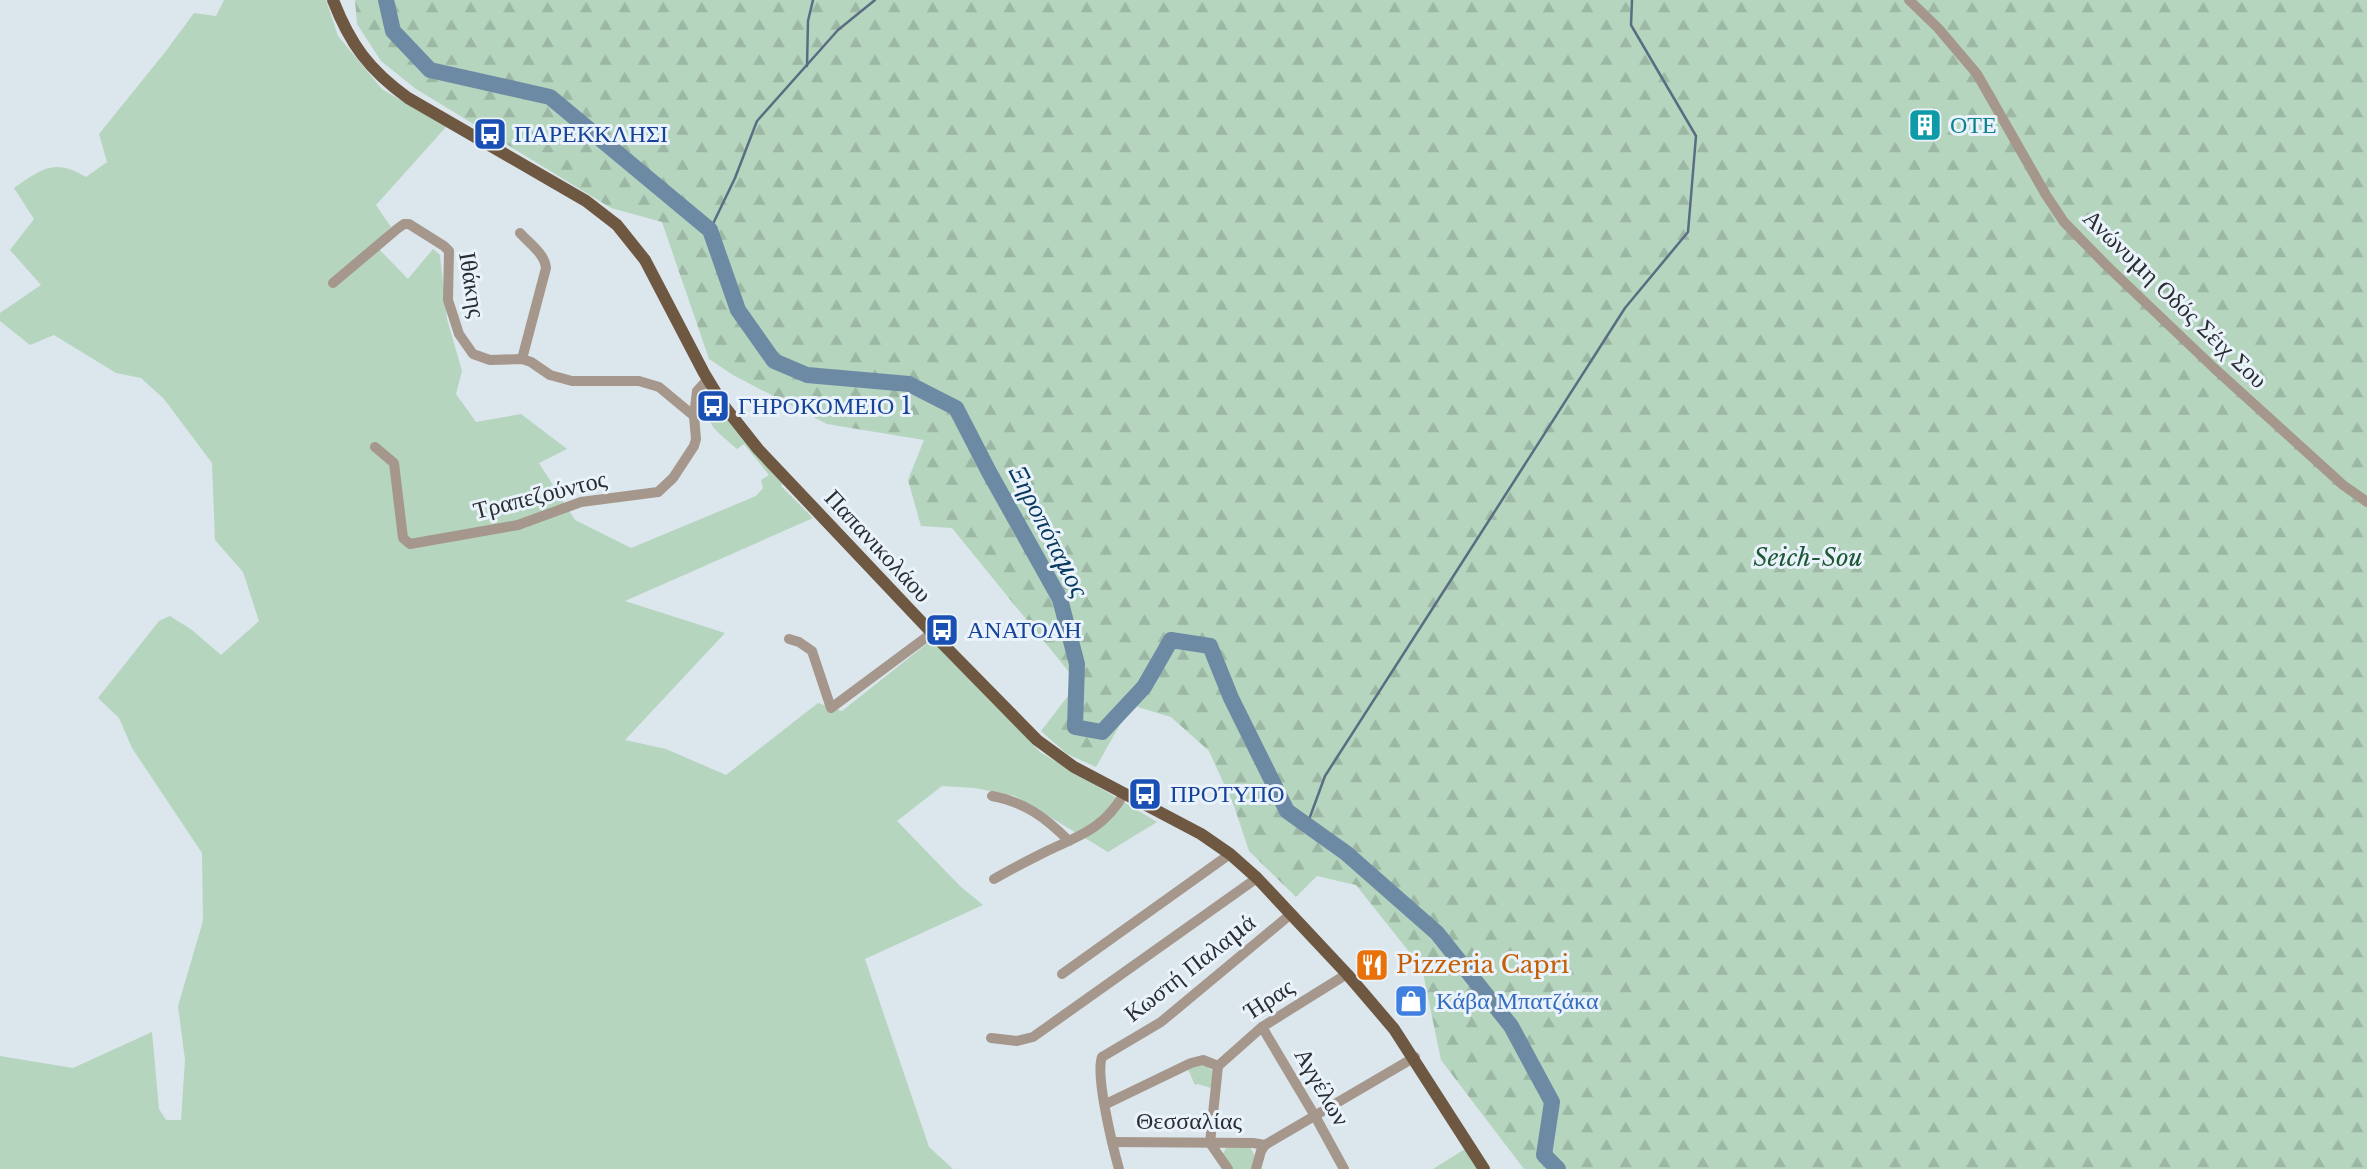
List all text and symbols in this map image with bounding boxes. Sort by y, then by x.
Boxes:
building icon: ΟΤΕ [1906,106,1944,144]
place label: ΟΤΕ [1950,110,1997,139]
bus stop icon: ΠΑΡΕΚΚΛΗΣΙ [471,115,509,153]
place label: ΠΑΡΕΚΚΛΗΣΙ [514,119,668,148]
street label: Ανώνυμη Οδός Σέιχ Σου [2077,203,2273,394]
street label: Ιθάκης [453,250,492,320]
bus stop icon: ΓΗΡΟΚΟΜΕΙΟ 1 [694,387,732,425]
place label: ΓΗΡΟΚΟΜΕΙΟ 1 [738,391,912,420]
water label: Ξηροπόταμος [1002,460,1096,603]
street label: Τραπεζούντος [470,464,610,525]
street label: Παπανικολάου [819,483,938,608]
park label: Seich-Sou [1753,543,1863,572]
bus stop icon: ΑΝΑΤΟΛΗ [923,611,961,649]
place label: ΑΝΑΤΟΛΗ [967,615,1082,644]
bus stop icon: ΠΡΟΤΥΠΟ [1126,775,1164,813]
place label: ΠΡΟΤΥΠΟ [1170,779,1285,808]
street label: Κωστή Παλαμά [1118,907,1261,1028]
restaurant icon: Pizzeria Capri [1353,946,1391,984]
place label: Pizzeria Capri [1396,950,1569,979]
street label: Ήρας [1238,972,1299,1026]
shop icon: Κάβα Μπατζάκα [1392,982,1430,1020]
place label: Κάβα Μπατζάκα [1436,986,1599,1015]
street label: Αγγέλων [1289,1043,1356,1131]
street label: Θεσσαλίας [1136,1106,1243,1135]

